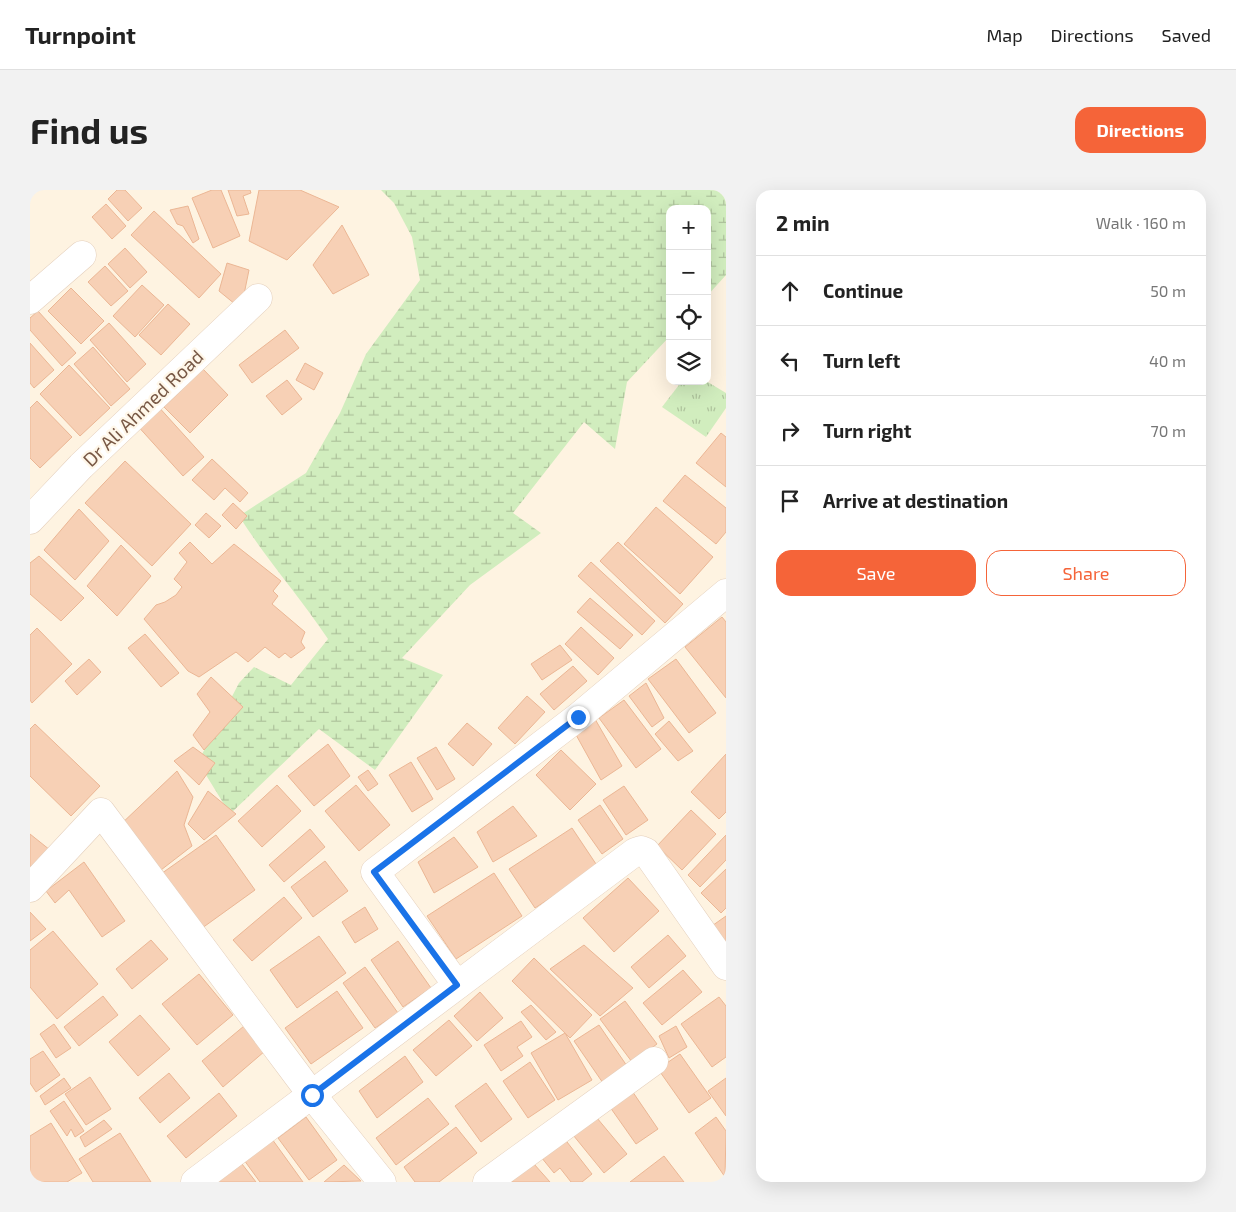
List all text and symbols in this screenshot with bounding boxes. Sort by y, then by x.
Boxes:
text: Turnpoint [25,20,136,49]
text: Map [986,24,1023,46]
text: Directions [1051,24,1134,46]
text: Saved [1162,24,1211,46]
button: Directions [1075,107,1206,153]
text: Find us [30,109,148,151]
map controls [666,205,711,385]
button: + [666,205,711,250]
text: 2 min [776,210,830,235]
text: Walk · 160 m [1096,213,1186,232]
button: − [666,250,711,295]
icon: ahead [776,277,804,305]
text: Continue [823,279,903,302]
text: 50 m [1150,281,1186,300]
button: locate [666,295,711,340]
button: layers [666,340,711,385]
street label: Dr Ali Ahmed Road [78,344,208,471]
icon: left [776,347,804,375]
text: Turn left [823,349,900,372]
text: 40 m [1149,351,1186,370]
icon: right [776,417,804,445]
text: Turn right [823,419,911,442]
text: 70 m [1151,421,1186,440]
icon: arrive [776,487,804,515]
text: Arrive at destination [823,489,1008,512]
button: Save [776,550,976,596]
button: Share [986,550,1186,596]
route end [567,706,590,729]
route start [301,1084,324,1107]

